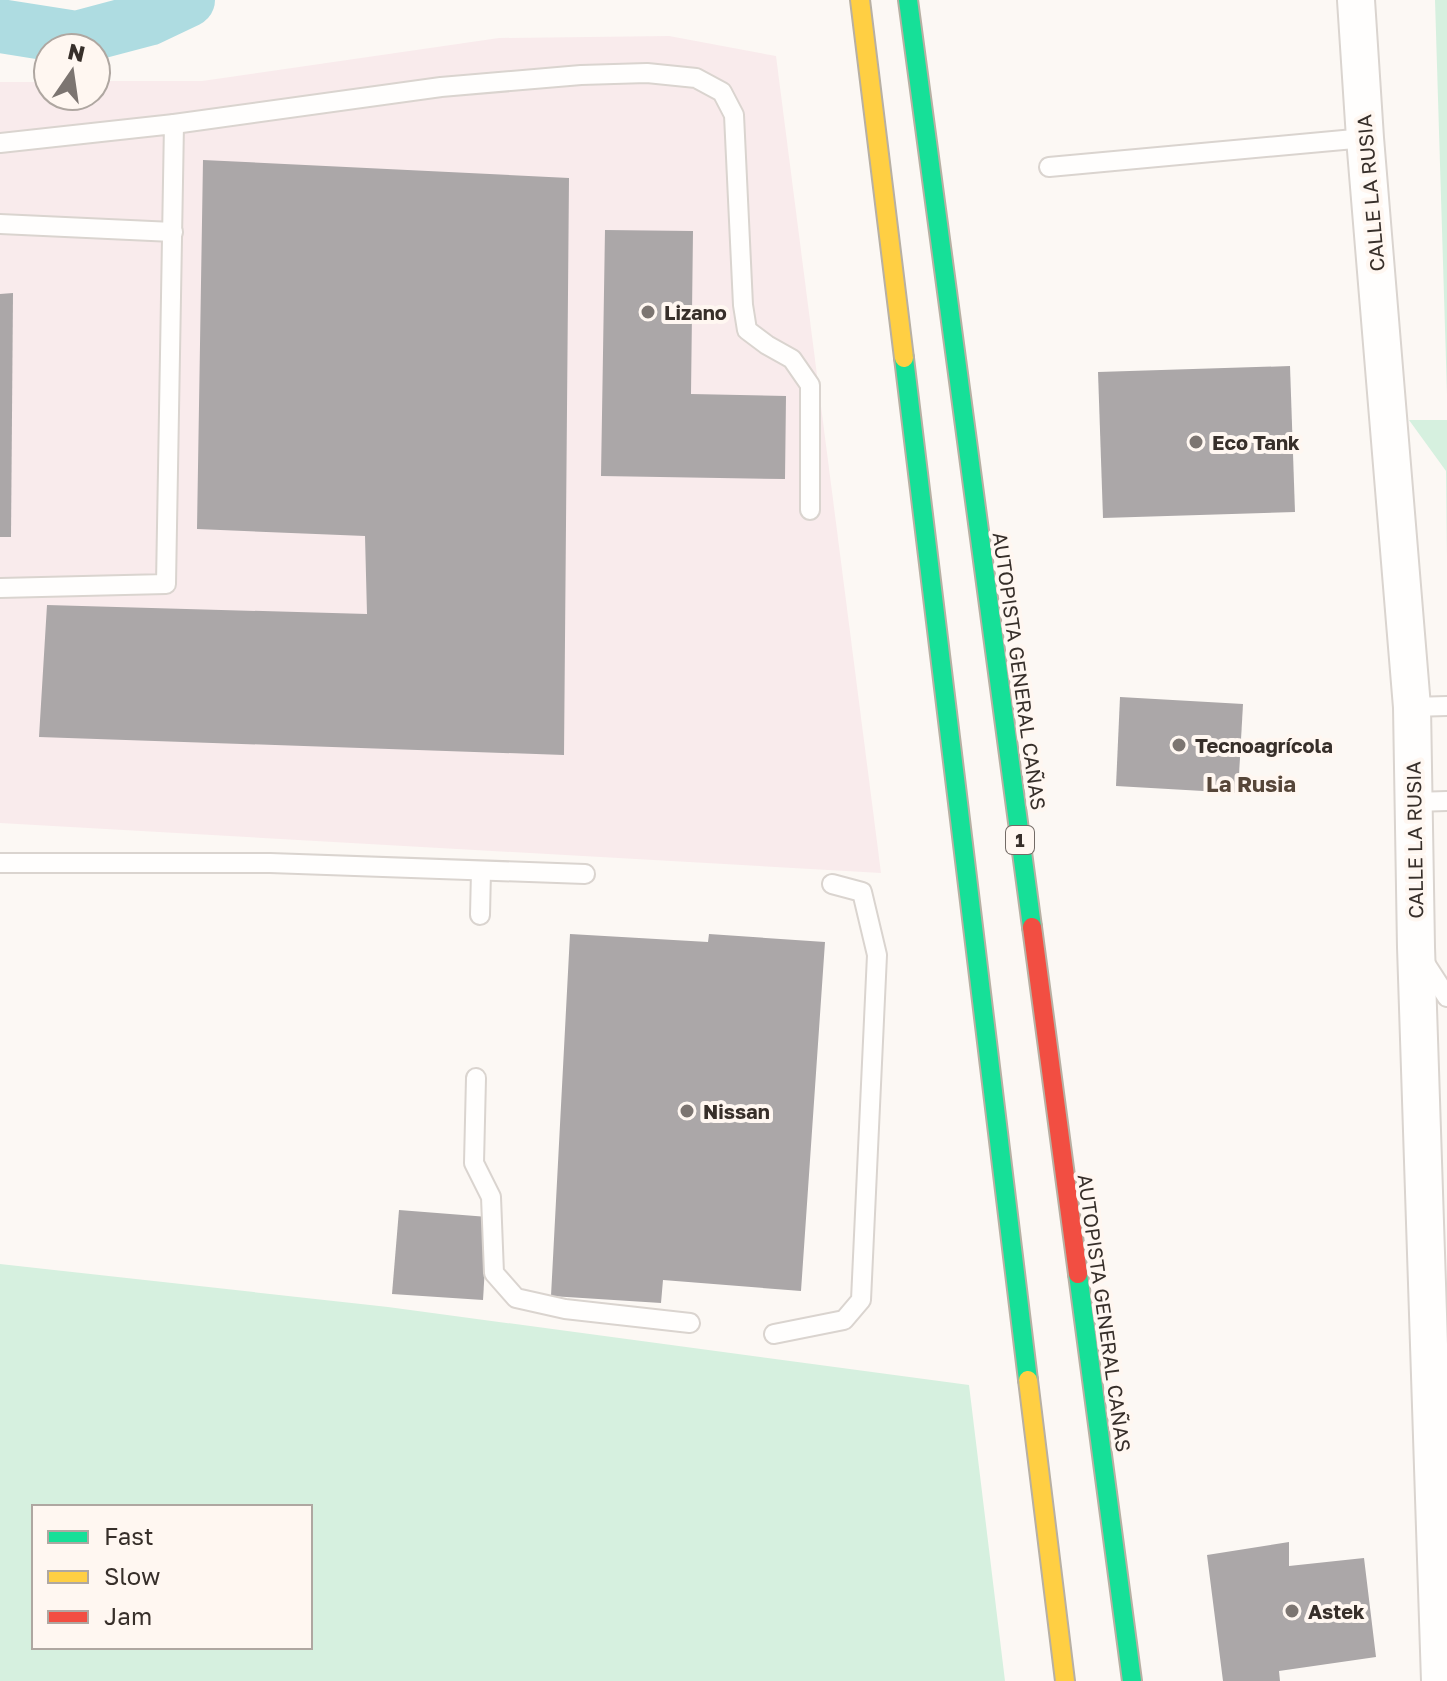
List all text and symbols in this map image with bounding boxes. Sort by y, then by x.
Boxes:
north arrow [32,32,112,112]
text: N [65,37,88,67]
street label: CALLE LA RUSIA [1351,114,1389,272]
place label: Lizano [664,300,727,324]
marker: Lizano [639,303,657,321]
place label: Eco Tank [1212,430,1300,454]
marker: Eco Tank [1187,433,1205,451]
street label: AUTOPISTA GENERAL CAÑAS [989,531,1051,811]
place label: Tecnoagrícola [1195,733,1333,757]
marker: Tecnoagrícola [1170,736,1188,754]
street label: CALLE LA RUSIA [1401,761,1427,919]
district label: La Rusia [1206,770,1296,797]
road number: 1 [1006,826,1034,854]
place label: Nissan [703,1099,770,1123]
marker: Nissan [678,1102,696,1120]
street label: AUTOPISTA GENERAL CAÑAS [1074,1173,1136,1453]
legend [32,1505,312,1649]
text: Fast [104,1521,154,1550]
text: Slow [104,1561,160,1590]
place label: Astek [1308,1599,1365,1623]
text: Jam [104,1601,152,1630]
marker: Astek [1283,1602,1301,1620]

